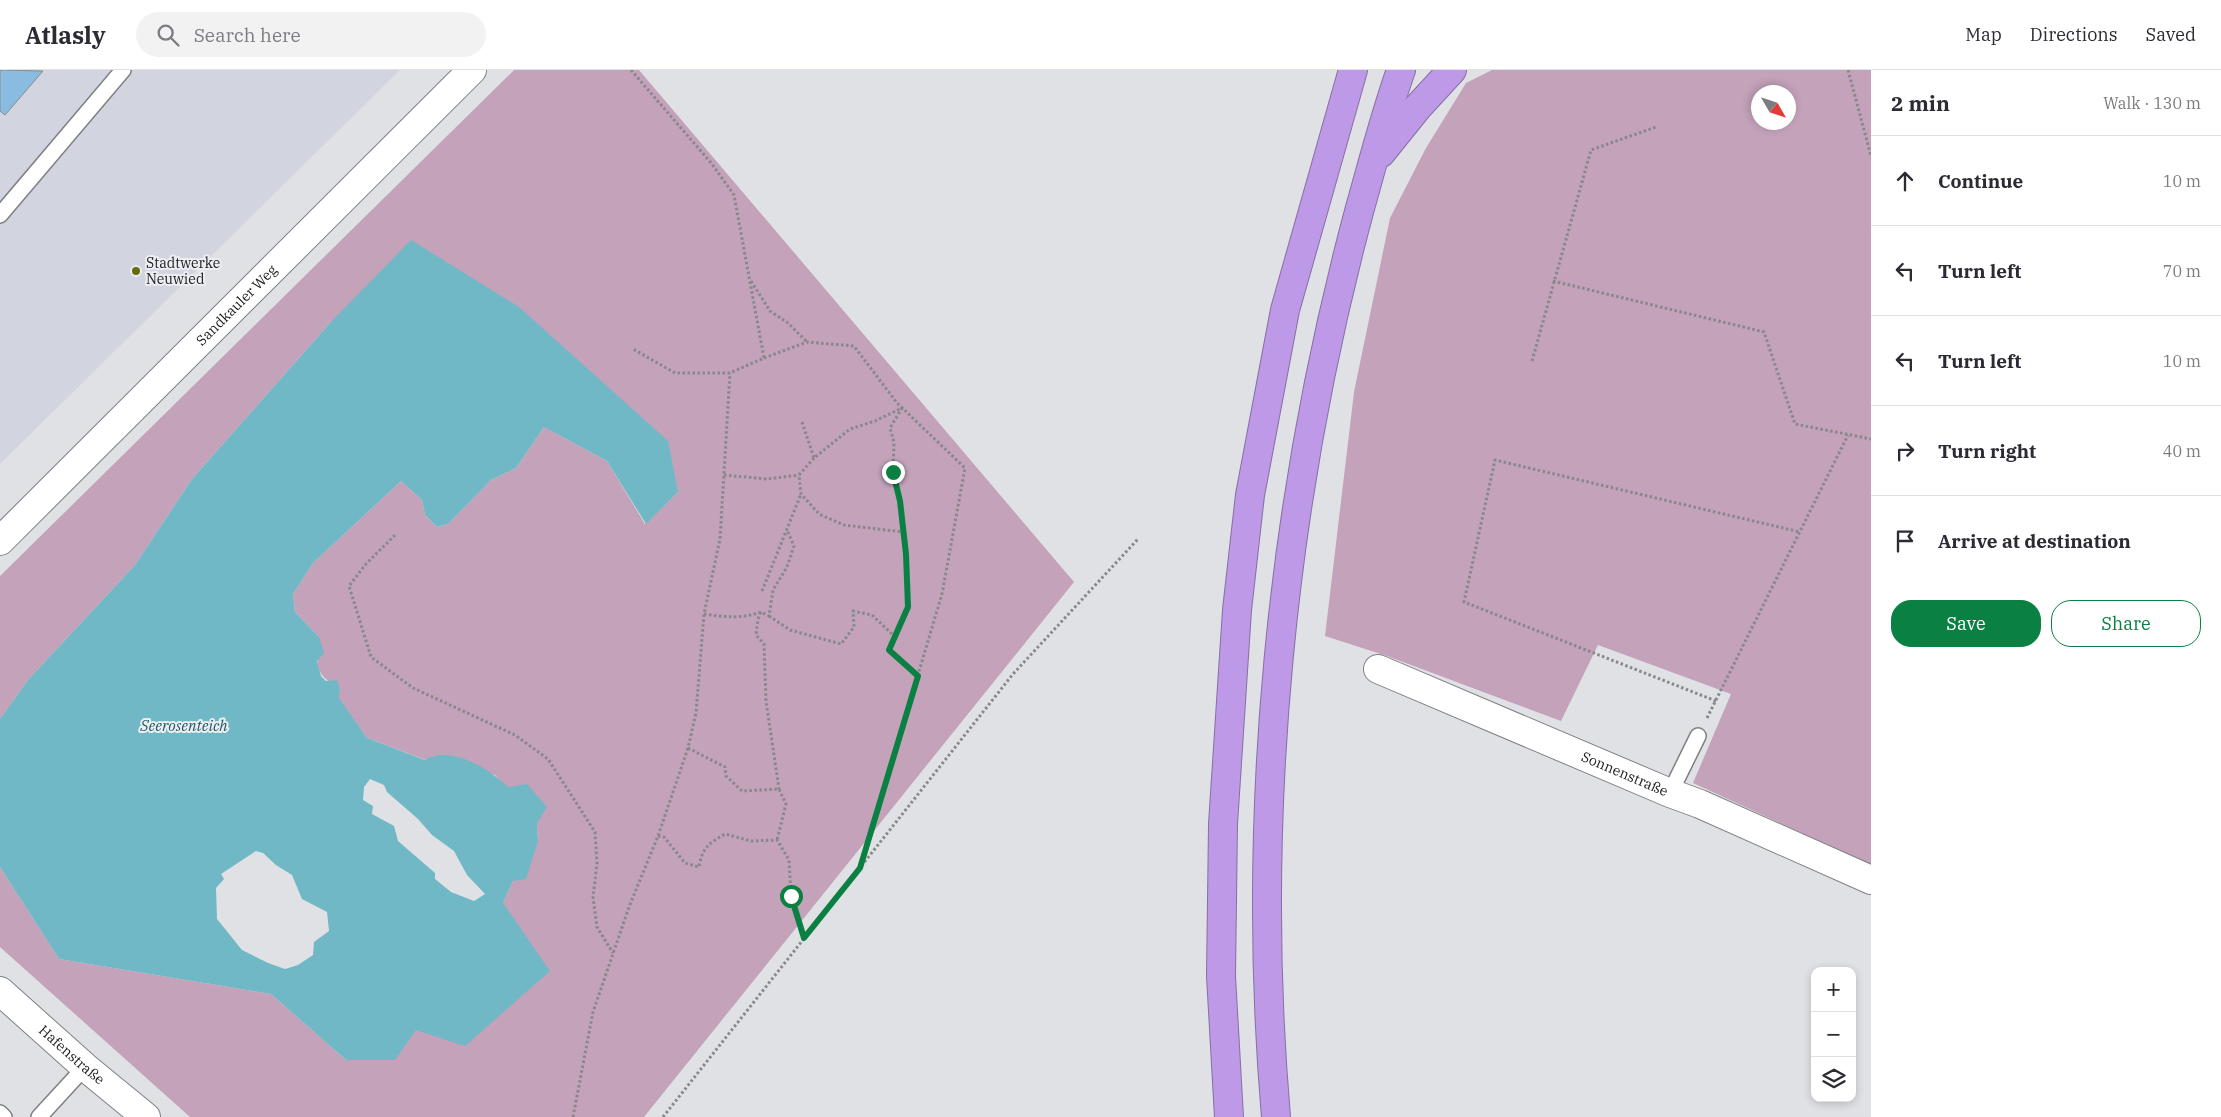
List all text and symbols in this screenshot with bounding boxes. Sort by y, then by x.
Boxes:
search box [136,12,486,57]
text: Atlasly [25,19,106,51]
icon: search [154,21,182,49]
text: Search here [194,23,301,47]
text: Map [1965,23,2002,46]
text: Directions [2030,23,2118,46]
text: Saved [2146,23,2196,46]
north arrow [1751,85,1796,130]
text: 2 min [1891,89,1950,117]
text: Walk · 130 m [2103,93,2201,113]
icon: ahead [1891,167,1919,195]
text: Continue [1938,169,2023,193]
text: 10 m [2163,171,2201,191]
place label: Stadtwerke Neuwied [146,254,220,288]
icon: left [1891,257,1919,285]
text: Turn left [1938,259,2021,283]
street label: Sandkauler Weg [192,261,281,349]
text: 70 m [2163,261,2201,281]
marker: Stadtwerke Neuwied [130,265,142,277]
icon: left [1891,347,1919,375]
text: Turn left [1938,349,2021,373]
text: 10 m [2163,351,2201,371]
icon: right [1891,437,1919,465]
text: Turn right [1938,439,2036,463]
text: 40 m [2163,441,2201,461]
route end [882,461,905,484]
icon: arrive [1891,527,1919,555]
text: Arrive at destination [1938,529,2131,553]
button: Save [1891,600,2041,647]
button: Share [2051,600,2201,647]
water label: Seerosenteich [139,716,228,735]
street label: Sonnenstraße [1579,747,1671,800]
route start [780,885,803,908]
map controls [1811,967,1856,1102]
button: + [1811,967,1856,1012]
button: − [1811,1012,1856,1057]
street label: Hafenstraße [35,1021,108,1088]
button: layers [1811,1057,1856,1102]

